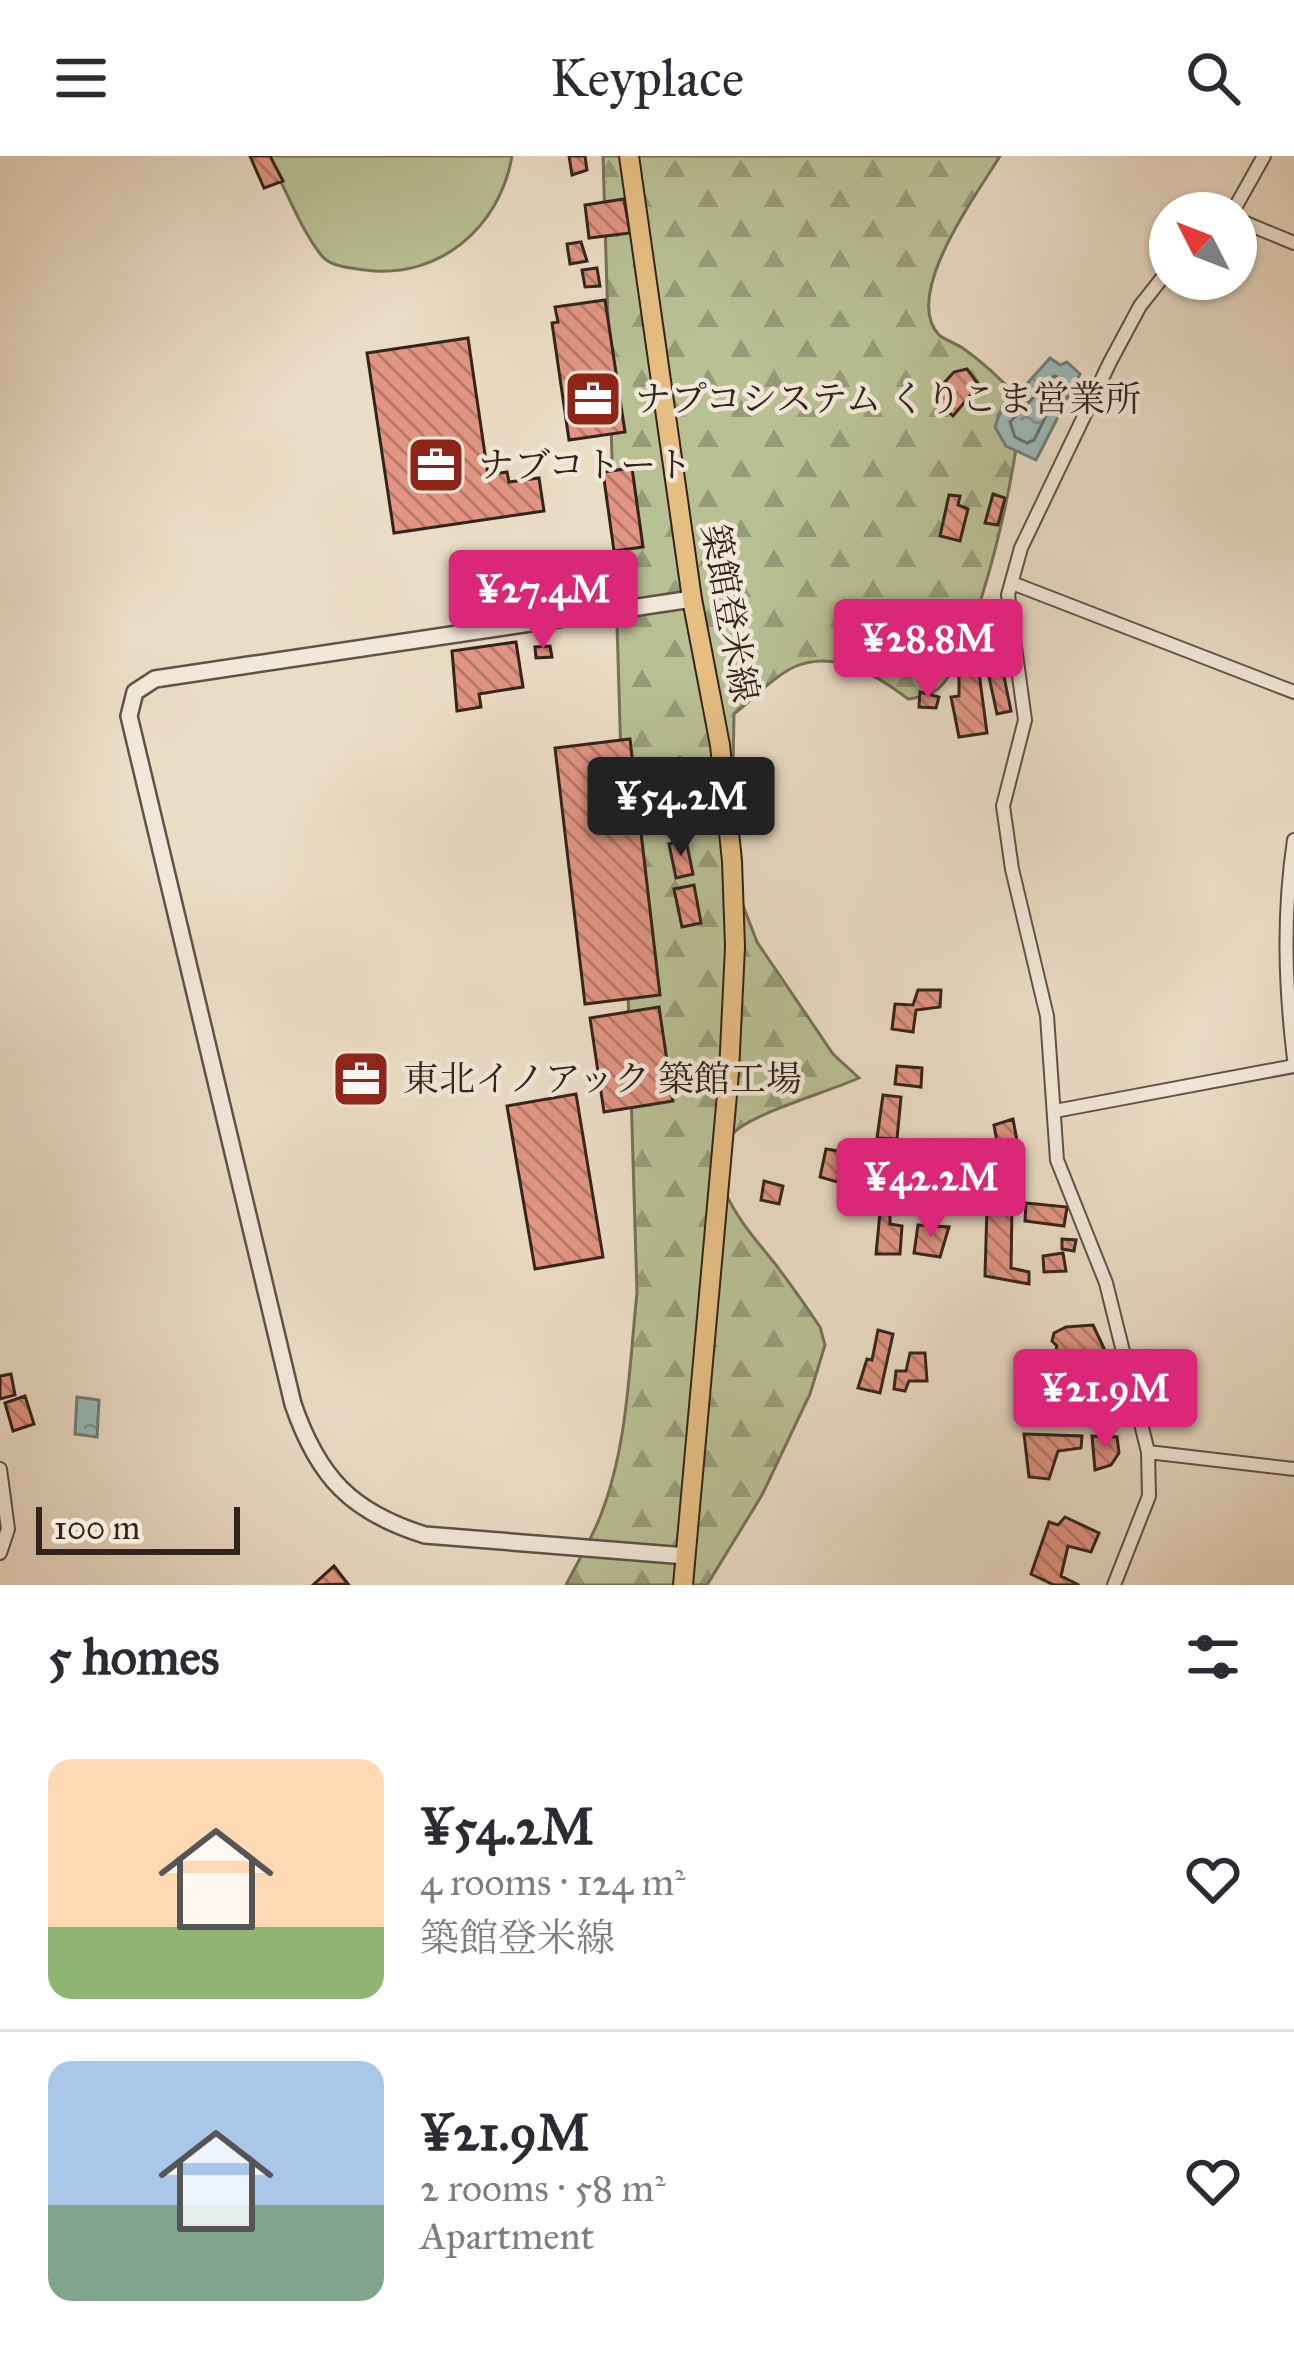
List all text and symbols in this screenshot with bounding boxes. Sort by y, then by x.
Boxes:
icon: menu [48,45,114,111]
text: Keyplace [550,45,744,111]
icon: search [1180,45,1246,111]
north arrow [1149,192,1257,300]
map controls [1149,192,1257,300]
office icon: ナプコシステム くりこま営業所 [562,368,624,430]
place label: ナプコシステム くりこま営業所 [635,377,1141,421]
office icon: ナブコトート [405,434,467,496]
place label: ナブコトート [478,443,692,487]
street label: 築館登米線 [693,521,767,705]
pin: ¥27.4M [445,550,641,652]
text: ¥27.4M [476,565,610,613]
pin: ¥28.8M [830,599,1026,701]
text: ¥28.8M [861,614,995,662]
pin: ¥54.2M [583,757,779,859]
text: ¥54.2M [615,772,747,820]
office icon: 東北イノアック 築館工場 [330,1048,392,1110]
place label: 東北イノアック 築館工場 [403,1057,802,1101]
pin: ¥42.2M [833,1138,1029,1240]
text: ¥42.2M [864,1153,998,1201]
pin: ¥21.9M [1007,1349,1203,1451]
text: ¥21.9M [1040,1364,1170,1412]
scale bar [36,1501,240,1554]
text: 100 m [54,1508,140,1548]
icon: filters [1180,1624,1246,1690]
text: 5 homes [48,1626,219,1688]
text: ¥54.2M [420,1796,594,1858]
icon: home [144,1807,288,1951]
icon: heart [1180,1846,1246,1912]
text: 4 rooms · 124 m² [420,1858,686,1906]
text: 築館登米線 [420,1914,615,1962]
text: ¥21.9M [420,2102,589,2164]
icon: home [144,2109,288,2253]
icon: heart [1180,2148,1246,2214]
text: 2 rooms · 58 m² [420,2164,666,2212]
text: Apartment [420,2212,594,2260]

